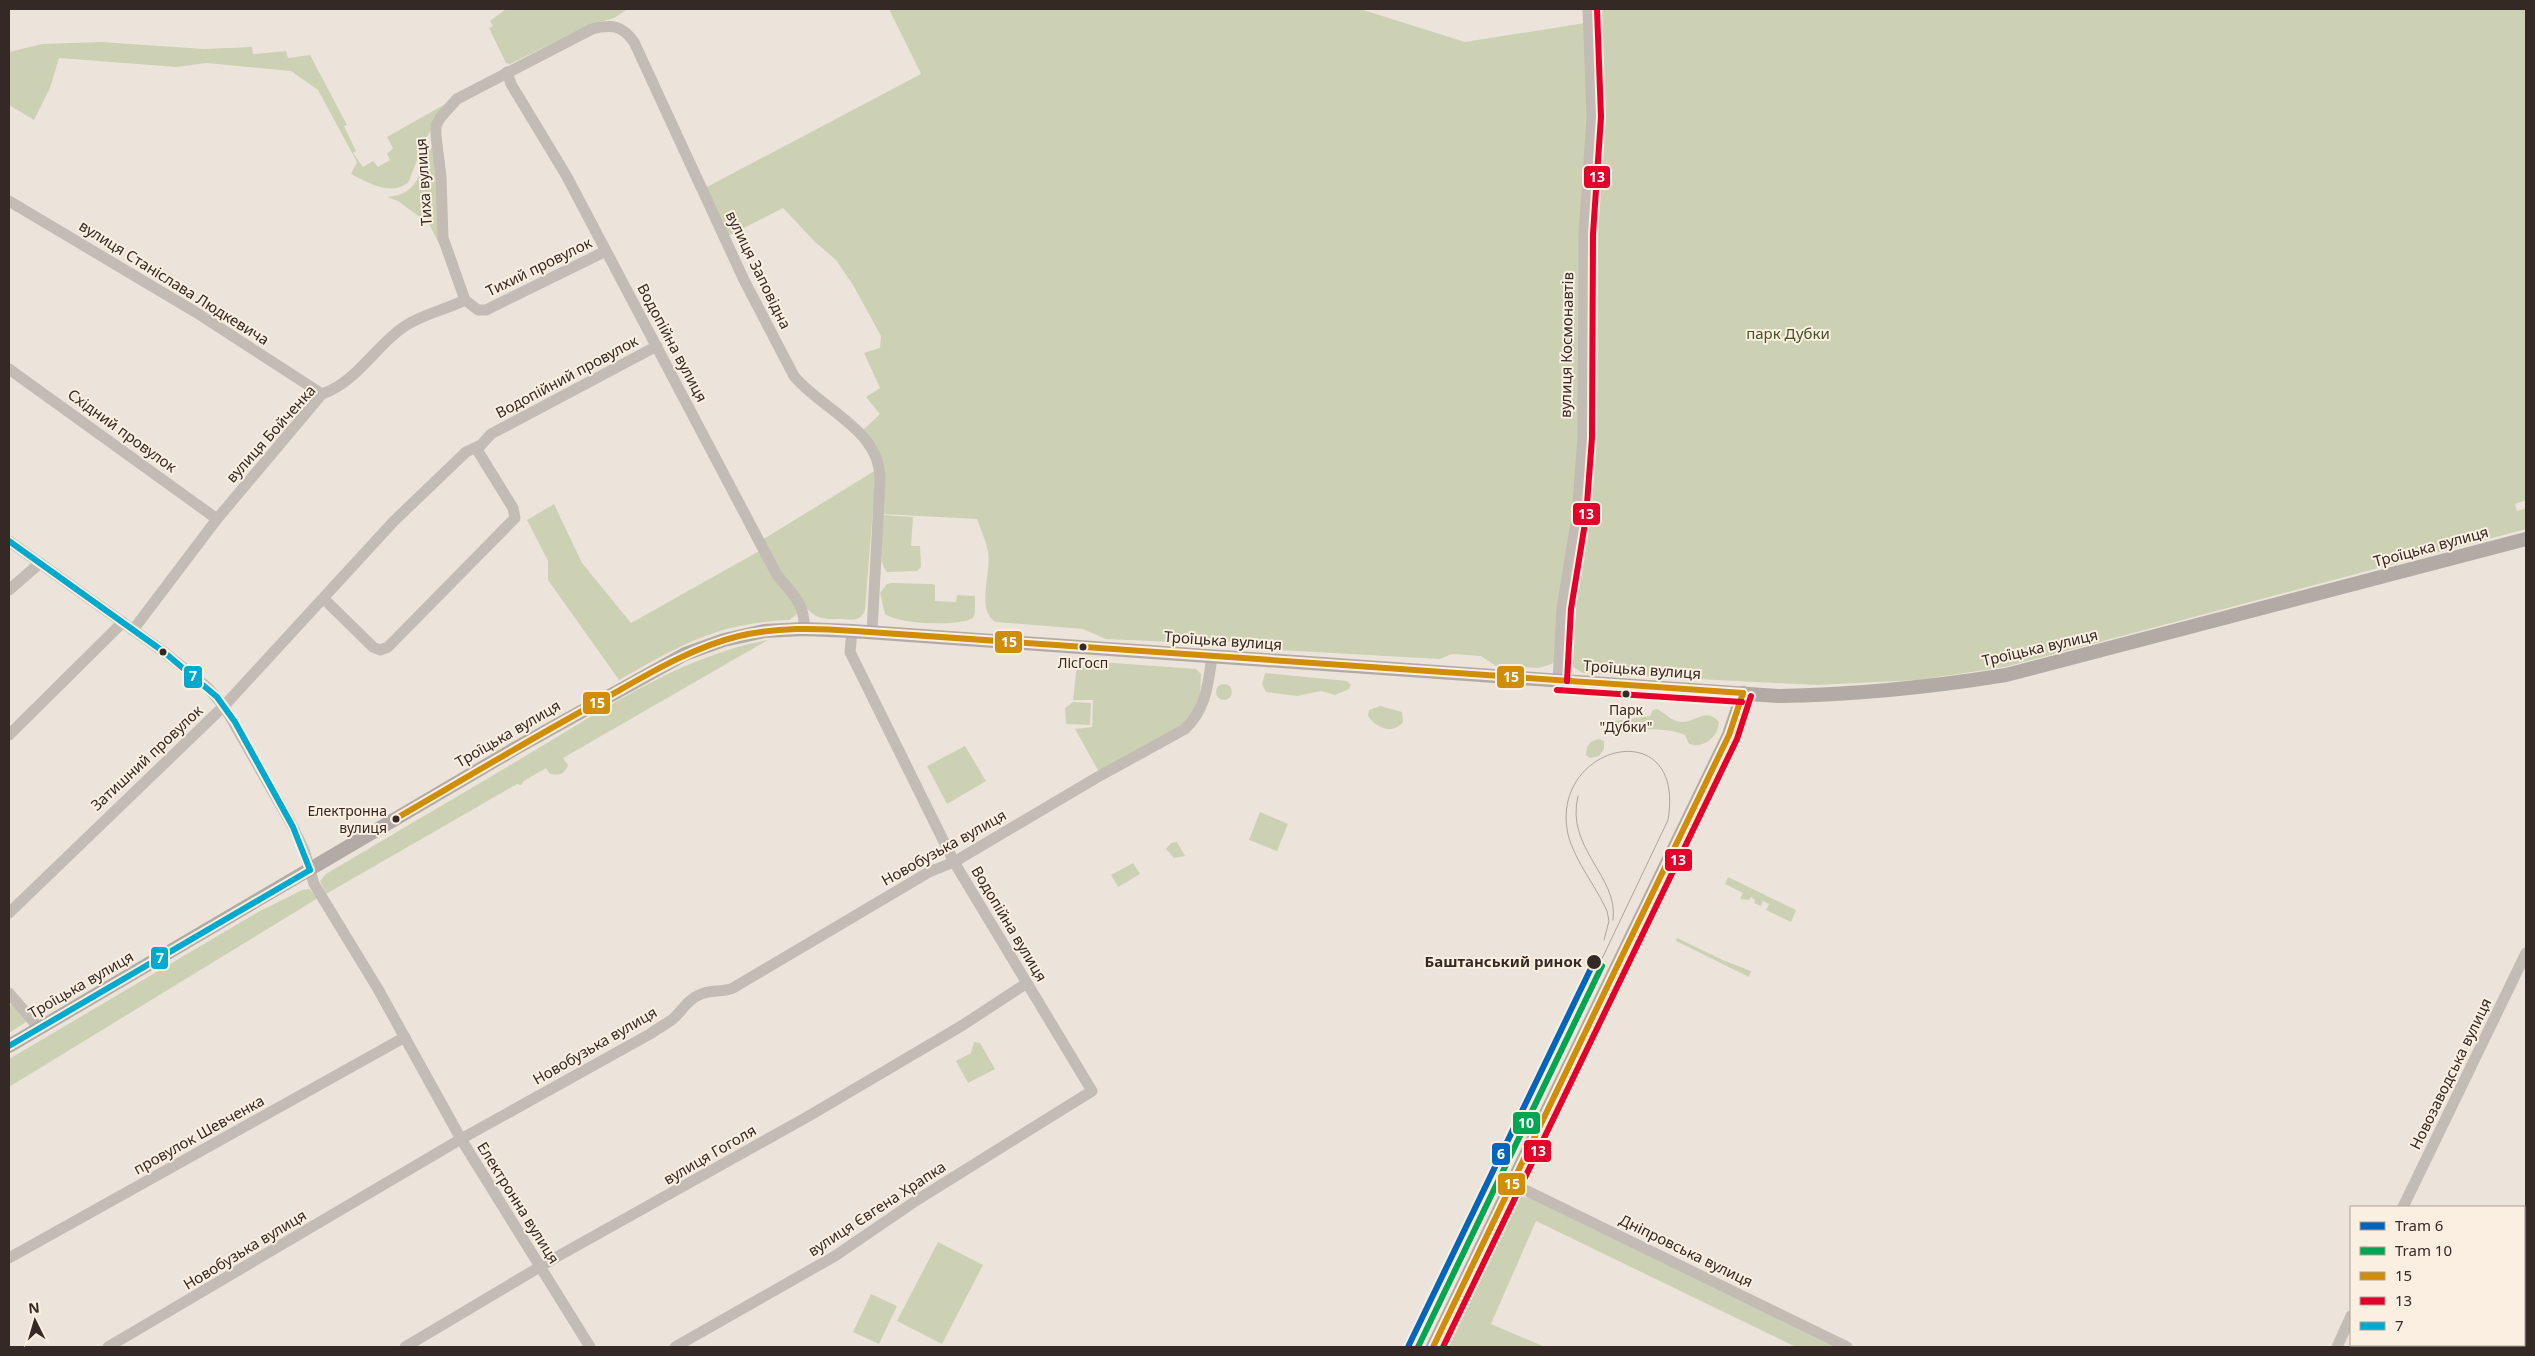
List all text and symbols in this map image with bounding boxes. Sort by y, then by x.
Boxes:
street label: Тиха вулиця [410,137,436,227]
line badge: 13 [1583,165,1611,189]
text: 13 [1589,167,1605,186]
street label: вулиця Заповідна [722,207,796,332]
street label: вулиця Станіслава Людкевича [76,215,273,349]
street label: Тихий провулок [482,232,595,300]
street label: вулиця Космонавтів [1555,272,1577,418]
street label: Водопійна вулиця [633,280,713,405]
park label: парк Дубки [1746,323,1830,343]
street label: Водопійний провулок [492,330,641,422]
street label: вулиця Бойченка [221,380,319,486]
street label: Східний провулок [64,384,181,476]
line badge: 13 [1572,502,1601,526]
text: 13 [1578,504,1594,523]
street label: Троїцька вулиця [2371,521,2490,571]
street label: Троїцька вулиця [1980,624,2100,670]
street label: Троїцька вулиця [1163,626,1283,654]
line badge: 15 [994,630,1023,654]
text: 15 [1001,632,1017,651]
marker: ЛісГосп [1078,642,1088,652]
unlabelled marker [158,647,168,657]
place label: ЛісГосп [1058,653,1108,672]
street label: Троїцька вулиця [1582,655,1702,683]
line badge: 7 [183,665,203,689]
line badge: 15 [1496,665,1525,689]
text: 7 [189,666,197,685]
text: 15 [1503,667,1519,686]
marker: Парк "Дубки" [1621,689,1631,699]
line badge: 15 [582,691,611,715]
text: 15 [589,693,605,712]
street label: Троїцька вулиця [451,695,564,771]
street label: Затишний провулок [86,700,207,814]
place label: Парк "Дубки" [1600,700,1652,736]
place label: Електронна вулиця [308,801,387,837]
street label: Новобузька вулиця [877,804,1010,890]
marker: Електронна вулиця [391,814,401,824]
line badge: 13 [1664,848,1693,872]
text: 13 [1670,850,1686,869]
street label: Водопійна вулиця [967,862,1052,985]
street label: Троїцька вулиця [24,946,137,1022]
line badge: 7 [150,946,169,970]
text: 7 [156,948,164,967]
place label: Баштанський ринок [1425,951,1583,971]
marker: Баштанський ринок [1585,953,1603,971]
street label: Новозаводська вулиця [2405,995,2495,1153]
street label: Новобузька вулиця [529,1001,660,1089]
street label: провулок Шевченка [130,1090,267,1178]
line badge: 10 [1512,1111,1541,1135]
text: 10 [1518,1113,1534,1132]
street label: вулиця Гоголя [660,1120,759,1189]
street label: Електронна вулиця [473,1138,564,1267]
line badge: 13 [1523,1139,1552,1163]
text: 13 [1530,1141,1546,1160]
line badge: 6 [1491,1142,1511,1166]
text: 6 [1497,1144,1505,1163]
street label: вулиця Євгена Храпка [804,1156,949,1260]
line badge: 15 [1497,1172,1526,1196]
text: 15 [1504,1174,1520,1193]
street label: Новобузька вулиця [179,1204,310,1294]
legend [2350,1206,2525,1346]
street label: Дніпровська вулиця [1616,1209,1757,1291]
text: Tram 6 [2395,1215,2443,1235]
text: Tram 10 [2395,1240,2452,1260]
text: 15 [2395,1265,2412,1285]
text: 13 [2395,1290,2412,1310]
north arrow [10,1296,60,1346]
text: N [27,1298,40,1318]
text: 7 [2395,1315,2404,1335]

